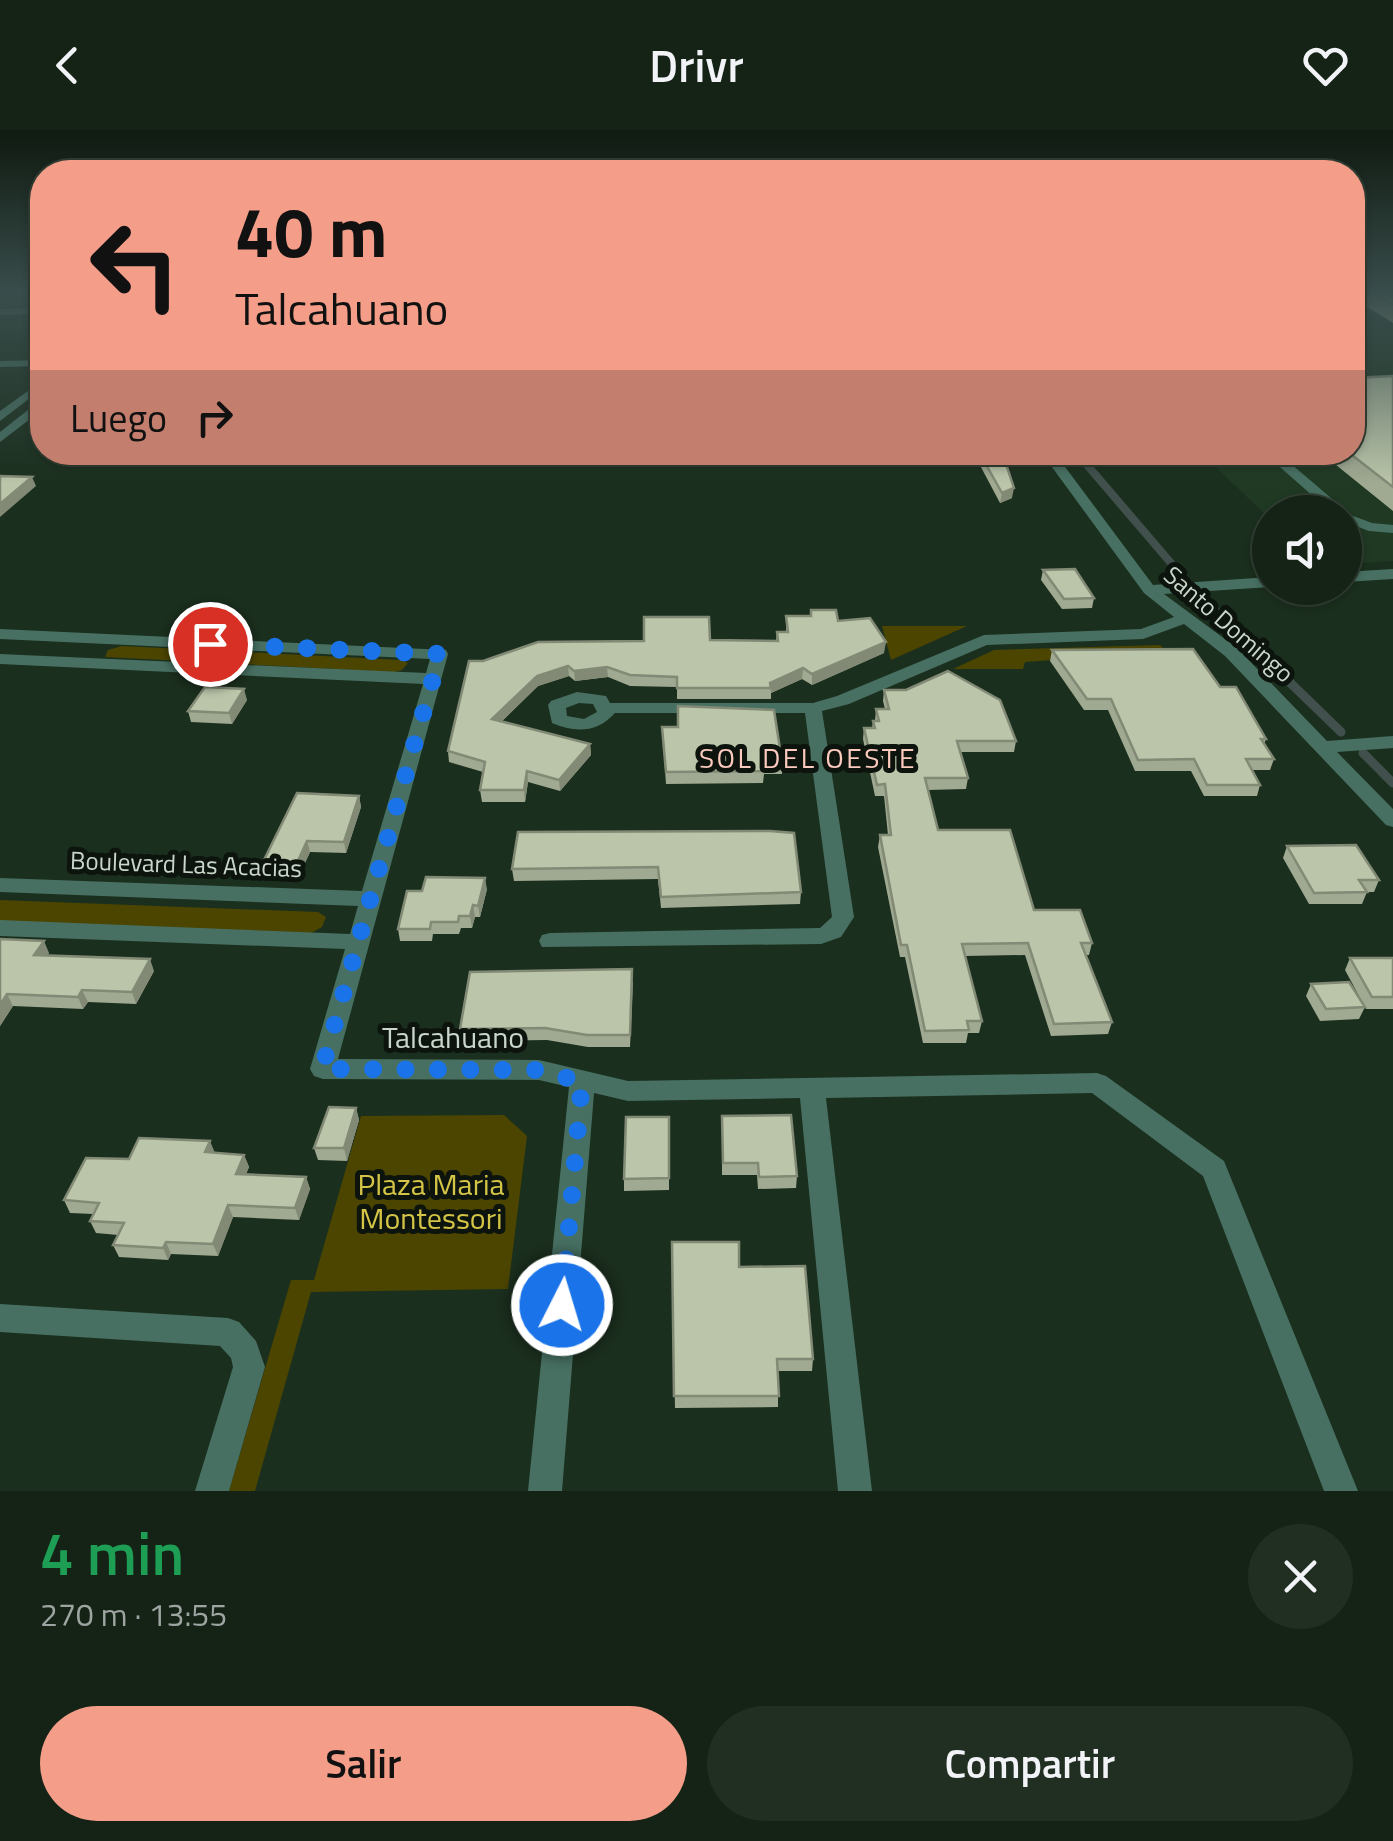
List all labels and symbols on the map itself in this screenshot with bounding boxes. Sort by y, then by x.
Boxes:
street label: Santo Domingo [1155,556,1303,692]
pin [168,602,253,687]
district label: SOL DEL OESTE [699,736,917,779]
street label: Boulevard Las Acacias [70,841,302,887]
street label: Talcahuano [382,1014,524,1060]
park label: Plaza Maria Montessori [357,1161,505,1241]
position arrow [510,1253,614,1357]

